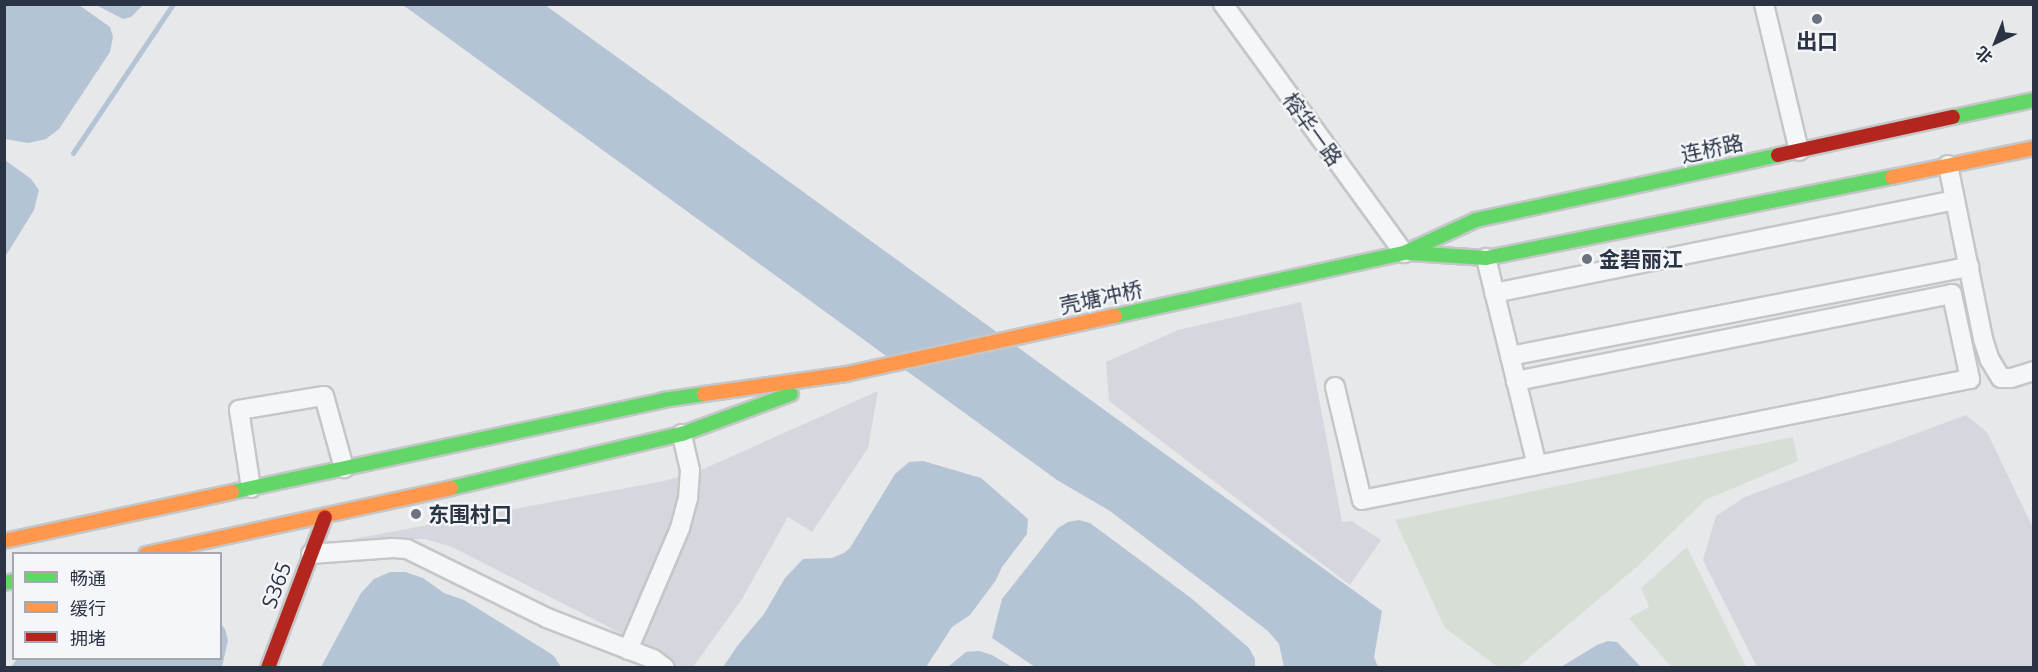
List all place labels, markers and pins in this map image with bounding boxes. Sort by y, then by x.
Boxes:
marker: 出口 [1810,12,1824,26]
place label: 出口 [1796,28,1838,54]
place label: 金碧丽江 [1599,246,1683,272]
marker: 金碧丽江 [1580,252,1594,266]
place label: 东围村口 [428,501,512,527]
marker: 东围村口 [409,507,423,521]

